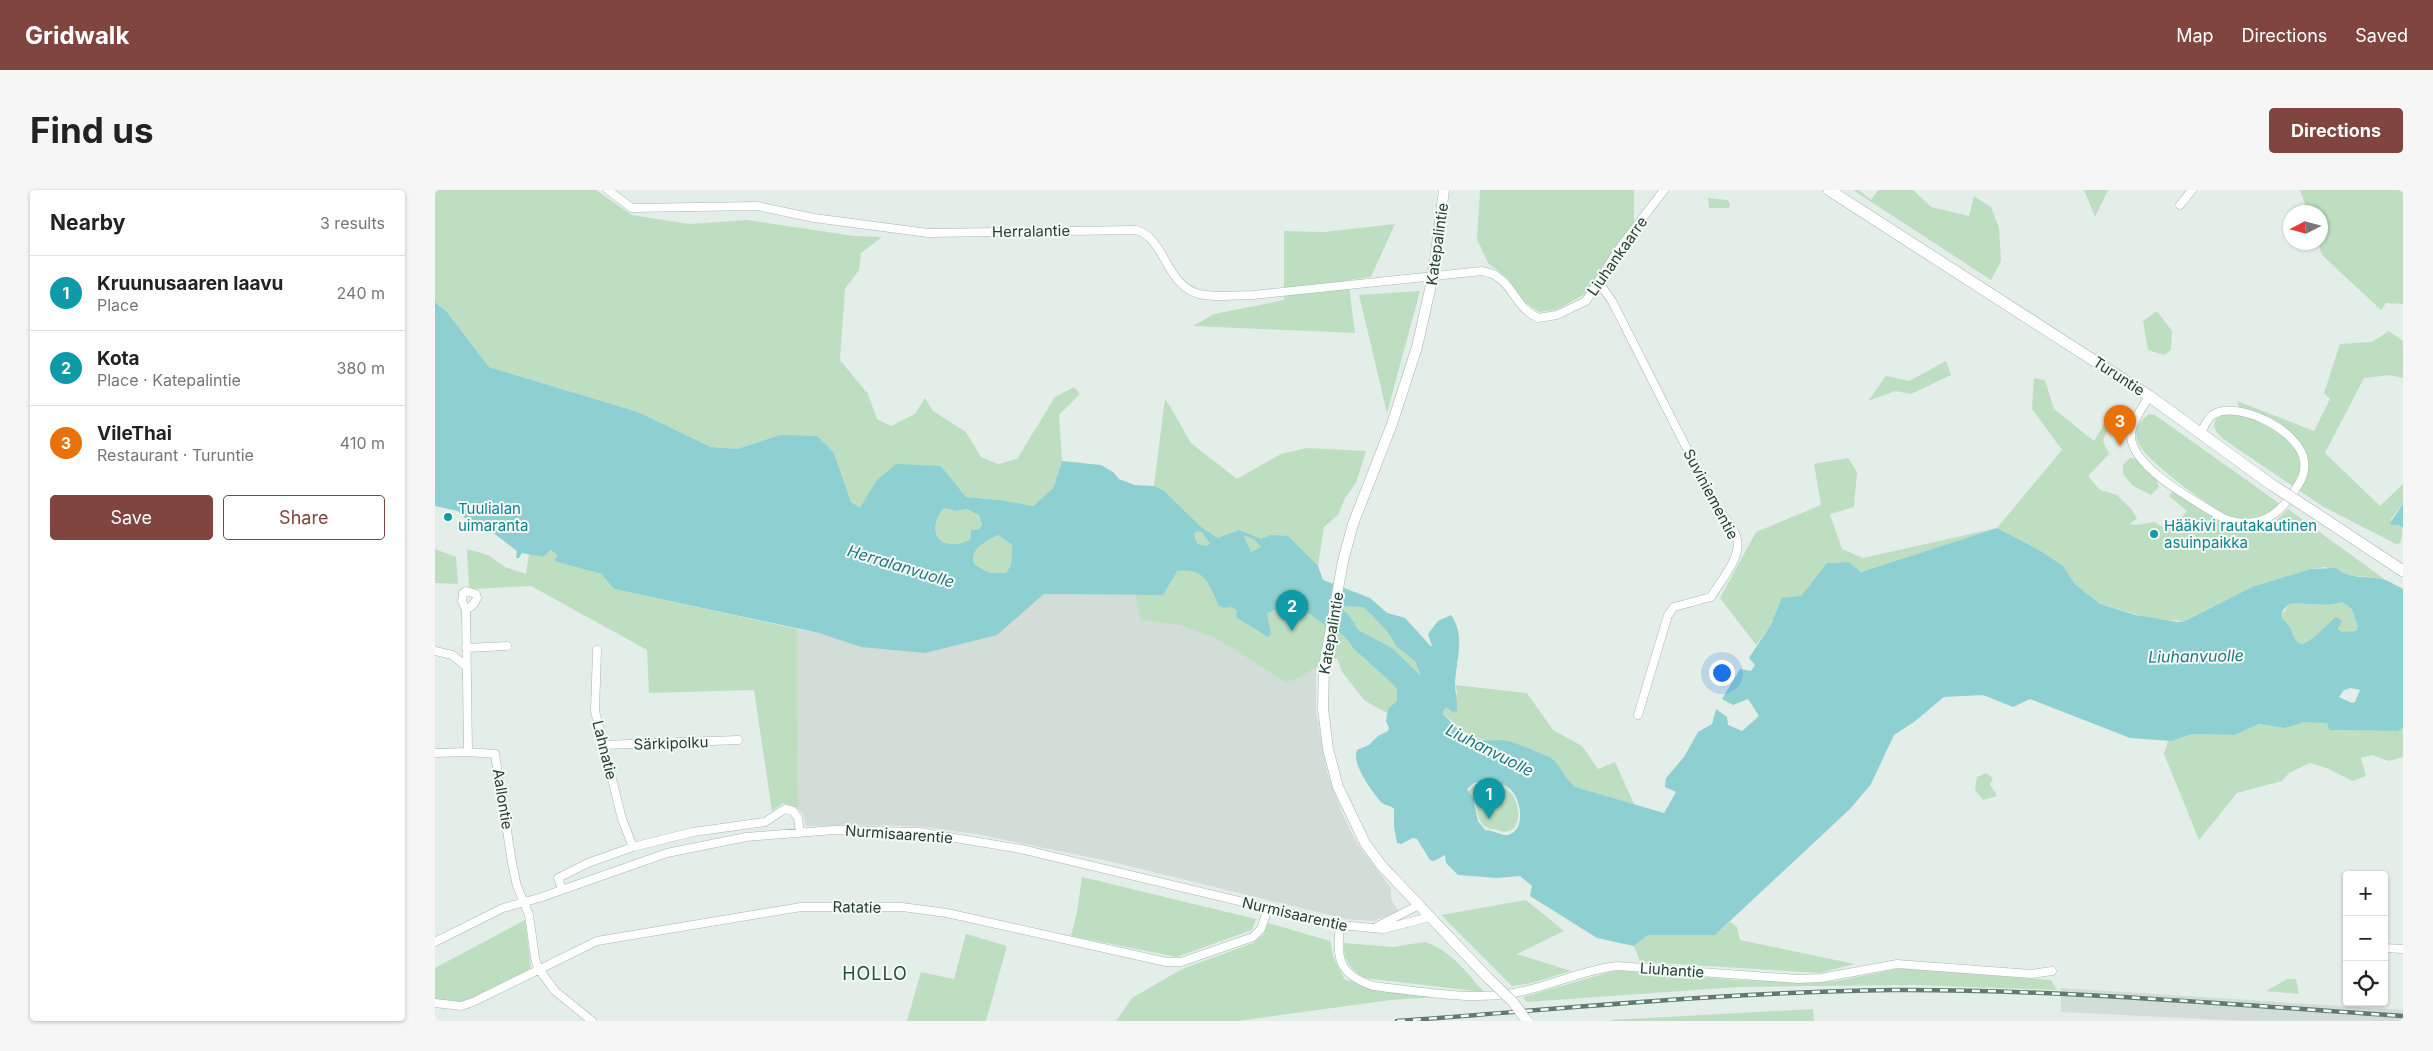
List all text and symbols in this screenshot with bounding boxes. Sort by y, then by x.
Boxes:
text: Gridwalk [25,21,129,50]
text: Map [2176,25,2214,46]
text: Directions [2242,25,2327,46]
text: Saved [2355,25,2408,46]
button: Directions [2269,108,2403,153]
text: Find us [30,109,154,151]
street label: Katepalintie [1422,201,1452,287]
north arrow [2283,205,2328,250]
text: Nearby [50,210,125,235]
text: 3 results [320,213,385,233]
street label: Liuhankaarre [1583,213,1651,299]
street label: Herralantie [992,221,1070,241]
text: Kruunusaaren laavu [97,272,283,295]
text: 1 [63,283,69,303]
text: 240 m [337,283,385,303]
text: Place [97,295,139,315]
text: Kota [97,347,140,370]
street label: Turuntie [2089,352,2149,400]
text: 2 [61,358,71,378]
text: 380 m [337,358,385,378]
text: Place · Katepalintie [97,370,241,390]
pin: 3 [2104,405,2136,446]
text: VileThai [97,422,172,445]
text: 3 [61,433,71,453]
text: 410 m [340,433,385,453]
text: Restaurant · Turuntie [97,445,254,465]
street label: Suviniementie [1679,445,1743,543]
button: Save [50,495,213,540]
button: Share [223,495,385,540]
place label: Tuulialan uimaranta [458,499,528,535]
marker: Tuulialan uimaranta [442,511,454,523]
place label: Hääkivi rautakautinen asuinpaikka [2164,516,2317,552]
marker: Hääkivi rautakautinen asuinpaikka [2148,528,2160,540]
water label: Herralanvuolle [845,540,957,592]
pin: 2 [1276,590,1308,631]
street label: Katepalintie [1314,590,1348,676]
water label: Liuhanvuolle [2148,645,2244,667]
your location [1709,660,1735,686]
street label: Lahnatie [588,718,622,782]
water label: Liuhanvuolle [1443,719,1537,781]
street label: Särkipolku [633,732,709,754]
street label: Aallontie [489,767,517,831]
pin: 1 [1473,778,1505,819]
street label: Nurmisaarentie [845,821,953,847]
map controls [2343,871,2388,1006]
button: + [2343,871,2388,916]
street label: Nurmisaarentie [1240,893,1350,935]
street label: Ratatie [832,897,882,917]
button: − [2343,916,2388,961]
street label: Liuhantie [1639,958,1705,982]
button: locate [2343,961,2388,1006]
district label: HOLLO [842,963,908,984]

